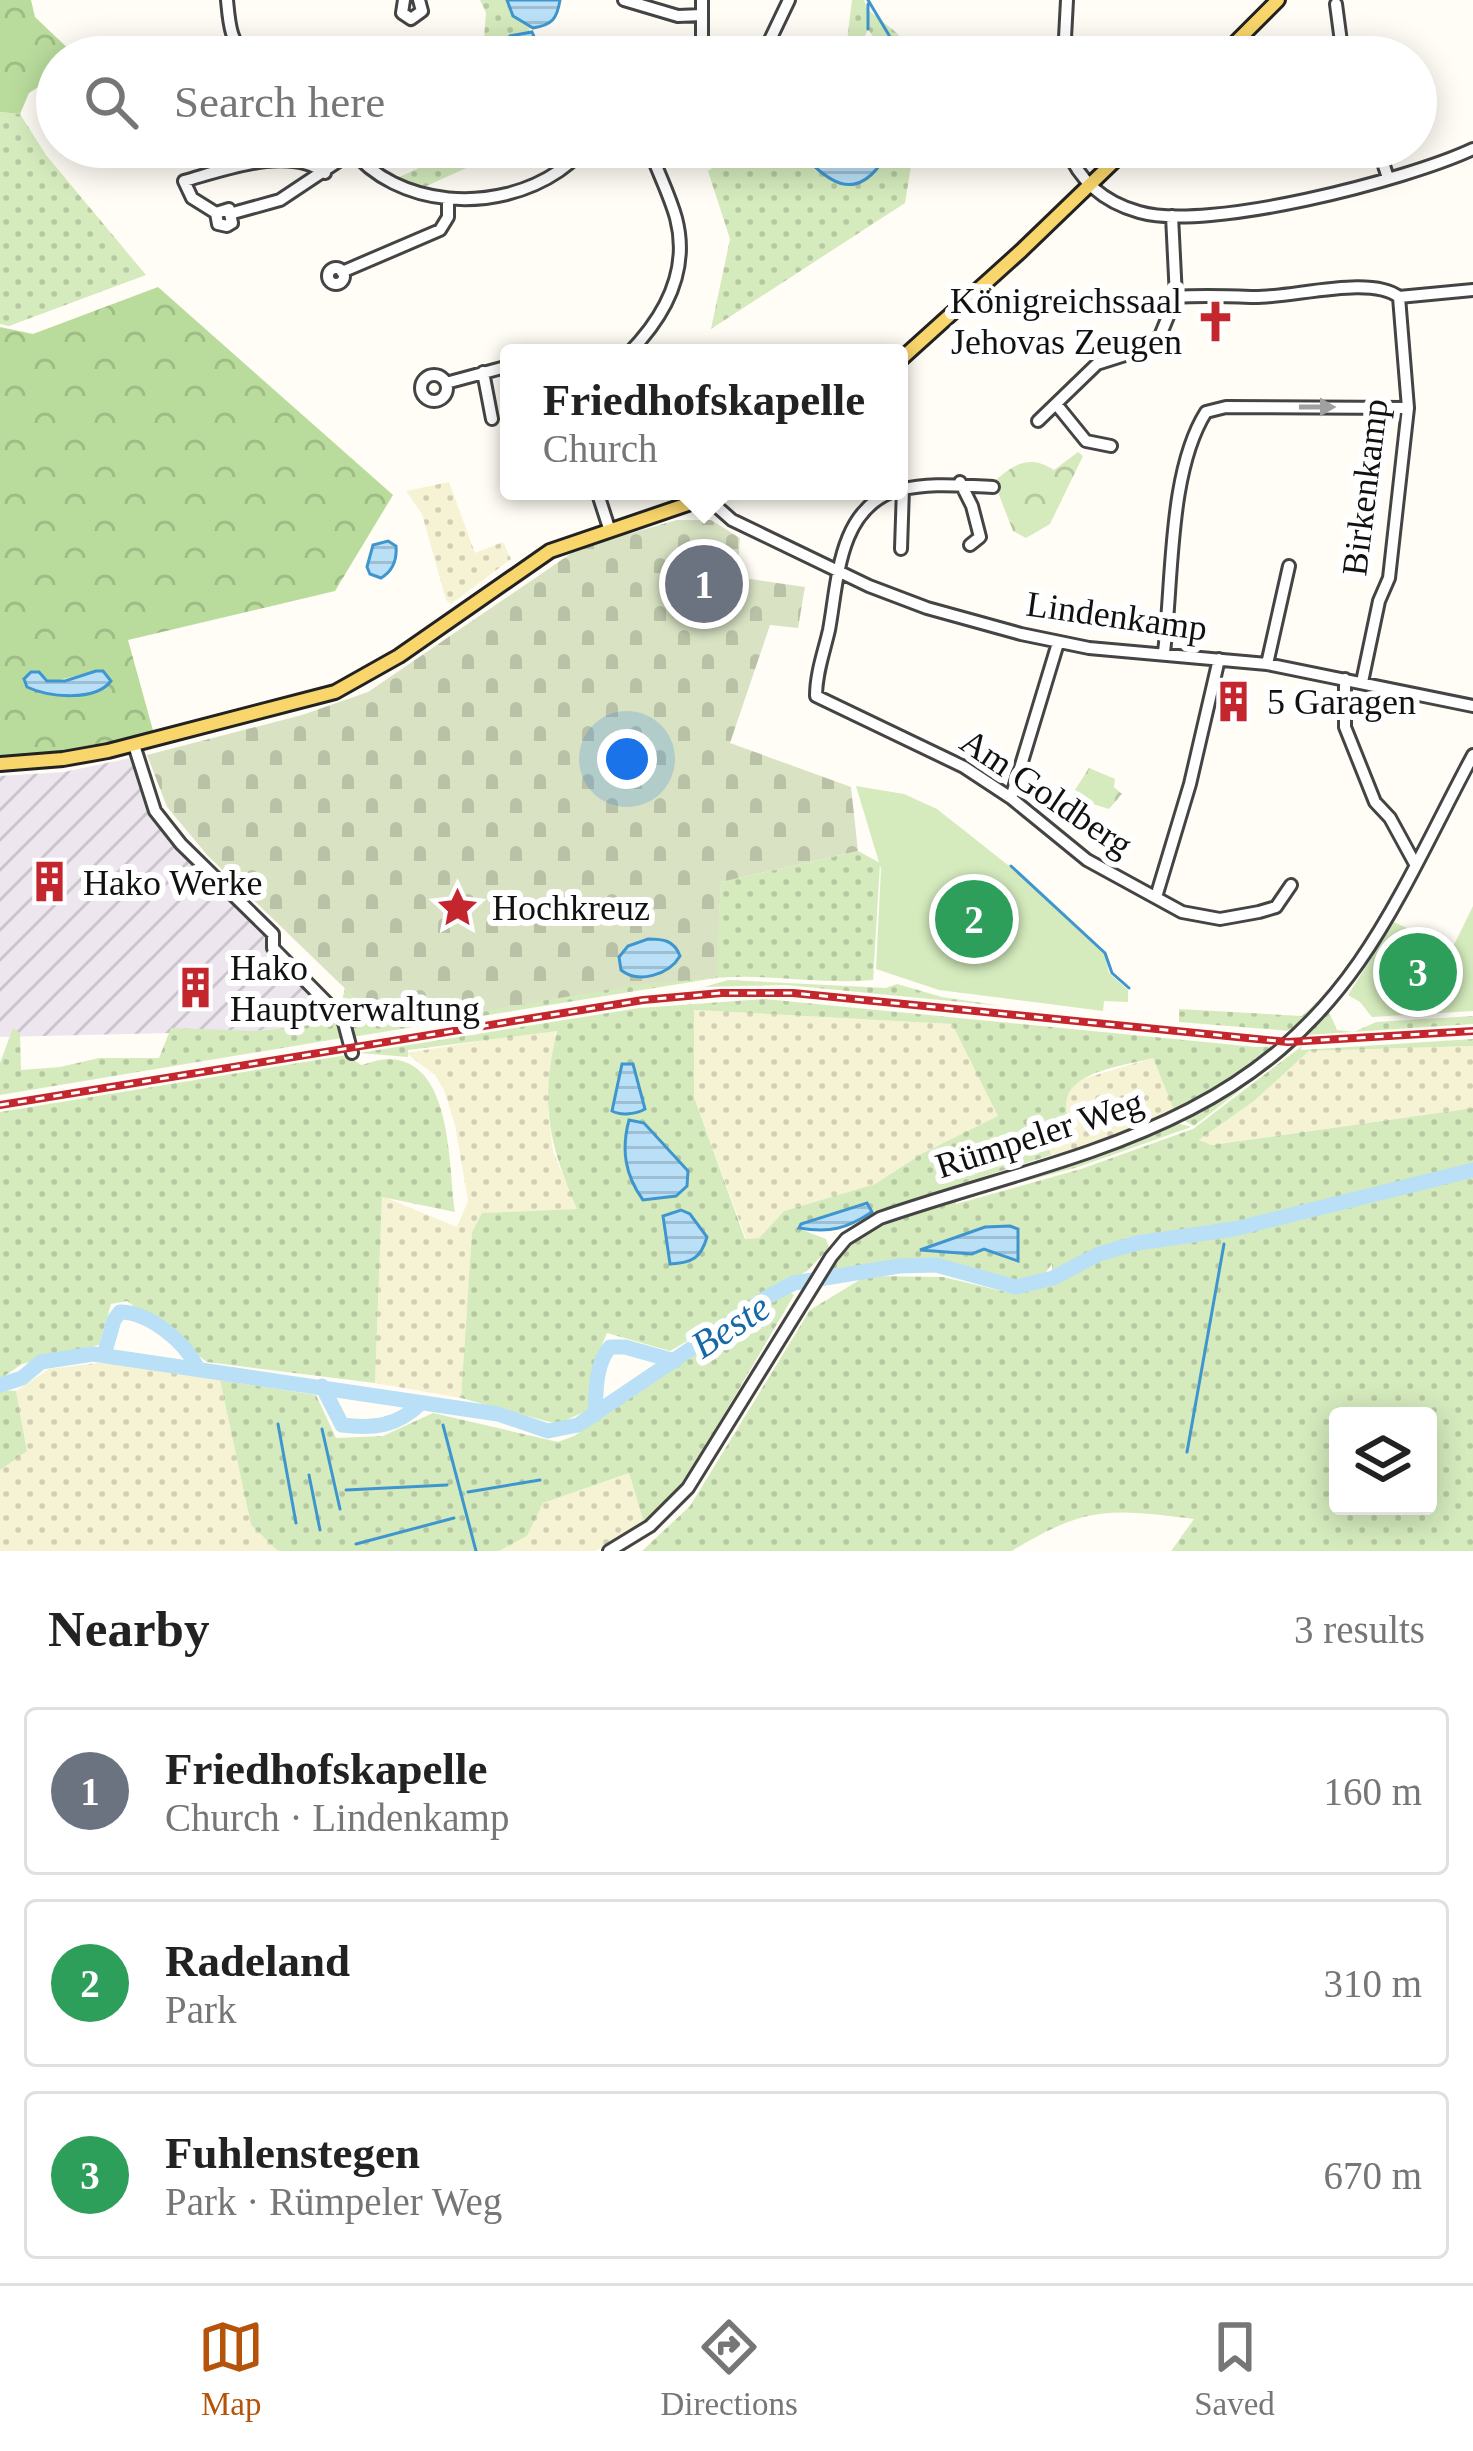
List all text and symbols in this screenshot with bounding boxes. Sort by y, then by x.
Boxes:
search box [36,36,1437,168]
icon: search [78,69,144,135]
text: Search here [174,77,385,127]
place label: Königreichssaal Jehovas Zeugen [950,281,1182,362]
church icon: Königreichssaal Jehovas Zeugen [1193,298,1239,344]
popup [500,344,908,500]
text: Friedhofskapelle [543,375,865,425]
street label: Birkenkamp [1334,396,1396,578]
one-way arrow [1299,397,1337,417]
text: Church [543,427,658,470]
pin: 1 [665,539,743,629]
street label: Lindenkamp [1024,584,1210,648]
building icon: 5 Garagen [1210,678,1256,724]
place label: 5 Garagen [1267,682,1416,722]
street label: Am Goldberg [953,721,1140,865]
your location [597,729,657,789]
building icon: Hako Werke [26,859,72,905]
place label: Hako Werke [83,863,262,903]
pin: 2 [935,874,1013,964]
place icon: Hochkreuz [435,884,481,930]
place label: Hochkreuz [492,888,650,928]
pin: 3 [1379,927,1457,1017]
place label: Hako Hauptverwaltung [230,948,480,1029]
building icon: Hako Hauptverwaltung [173,965,219,1011]
street label: Rümpeler Weg [931,1082,1148,1186]
water label: Beste [683,1284,777,1366]
map controls [1329,1407,1437,1515]
button: layers [1329,1407,1437,1515]
text: Nearby [48,1601,209,1657]
text: 3 results [1294,1608,1425,1651]
text: Friedhofskapelle [165,1744,488,1794]
text: 1 [80,1770,100,1813]
text: 160 m [1323,1770,1422,1813]
text: Church · Lindenkamp [165,1796,509,1839]
text: Radeland [165,1936,350,1986]
text: 2 [80,1962,100,2005]
text: 310 m [1323,1962,1422,2005]
text: Park [165,1988,237,2031]
text: Fuhlenstegen [165,2128,420,2178]
text: 3 [80,2154,100,2197]
text: 670 m [1323,2154,1422,2197]
text: Park · Rümpeler Weg [165,2180,502,2223]
tab: Map [198,2314,264,2423]
tab: Directions [660,2314,798,2423]
tab: Saved [1194,2314,1275,2423]

